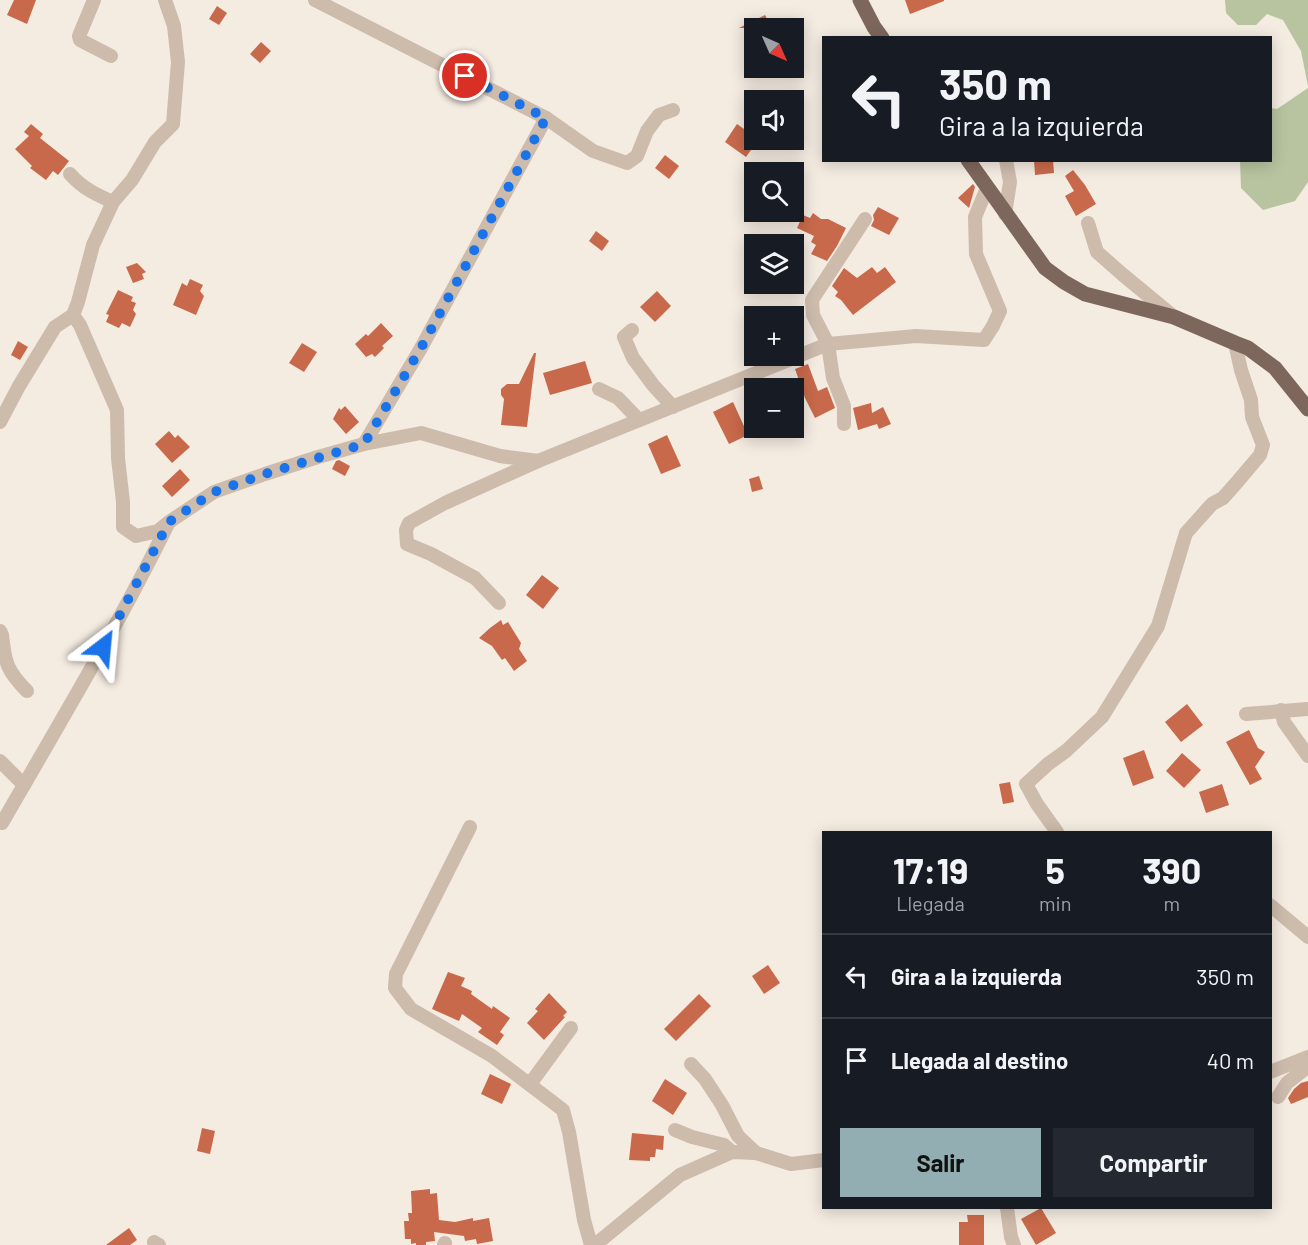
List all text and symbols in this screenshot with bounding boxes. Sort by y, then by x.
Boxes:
north arrow [744,18,804,78]
map controls [744,18,804,438]
pin [439,50,490,101]
text: 350 m [939,58,1052,108]
icon: arrive [448,59,481,92]
icon: left [840,60,918,138]
button: sound [744,90,804,150]
text: Gira a la izquierda [939,109,1144,141]
button: search [744,162,804,222]
button: layers [744,234,804,294]
button: + [744,306,804,366]
button: − [744,378,804,438]
position arrow [71,615,135,679]
text: 17:19 [893,848,968,891]
text: 5 [1046,848,1065,891]
text: 390 [1142,848,1201,891]
text: Llegada [896,891,965,915]
text: min [1039,891,1071,915]
text: m [1163,891,1180,915]
icon: left [840,960,873,993]
text: Gira a la izquierda [891,963,1062,989]
text: 350 m [1196,963,1254,989]
icon: arrive [840,1044,873,1077]
text: Llegada al destino [891,1047,1068,1073]
text: 40 m [1207,1047,1254,1073]
button: Salir [840,1128,1041,1197]
button: Compartir [1053,1128,1254,1197]

